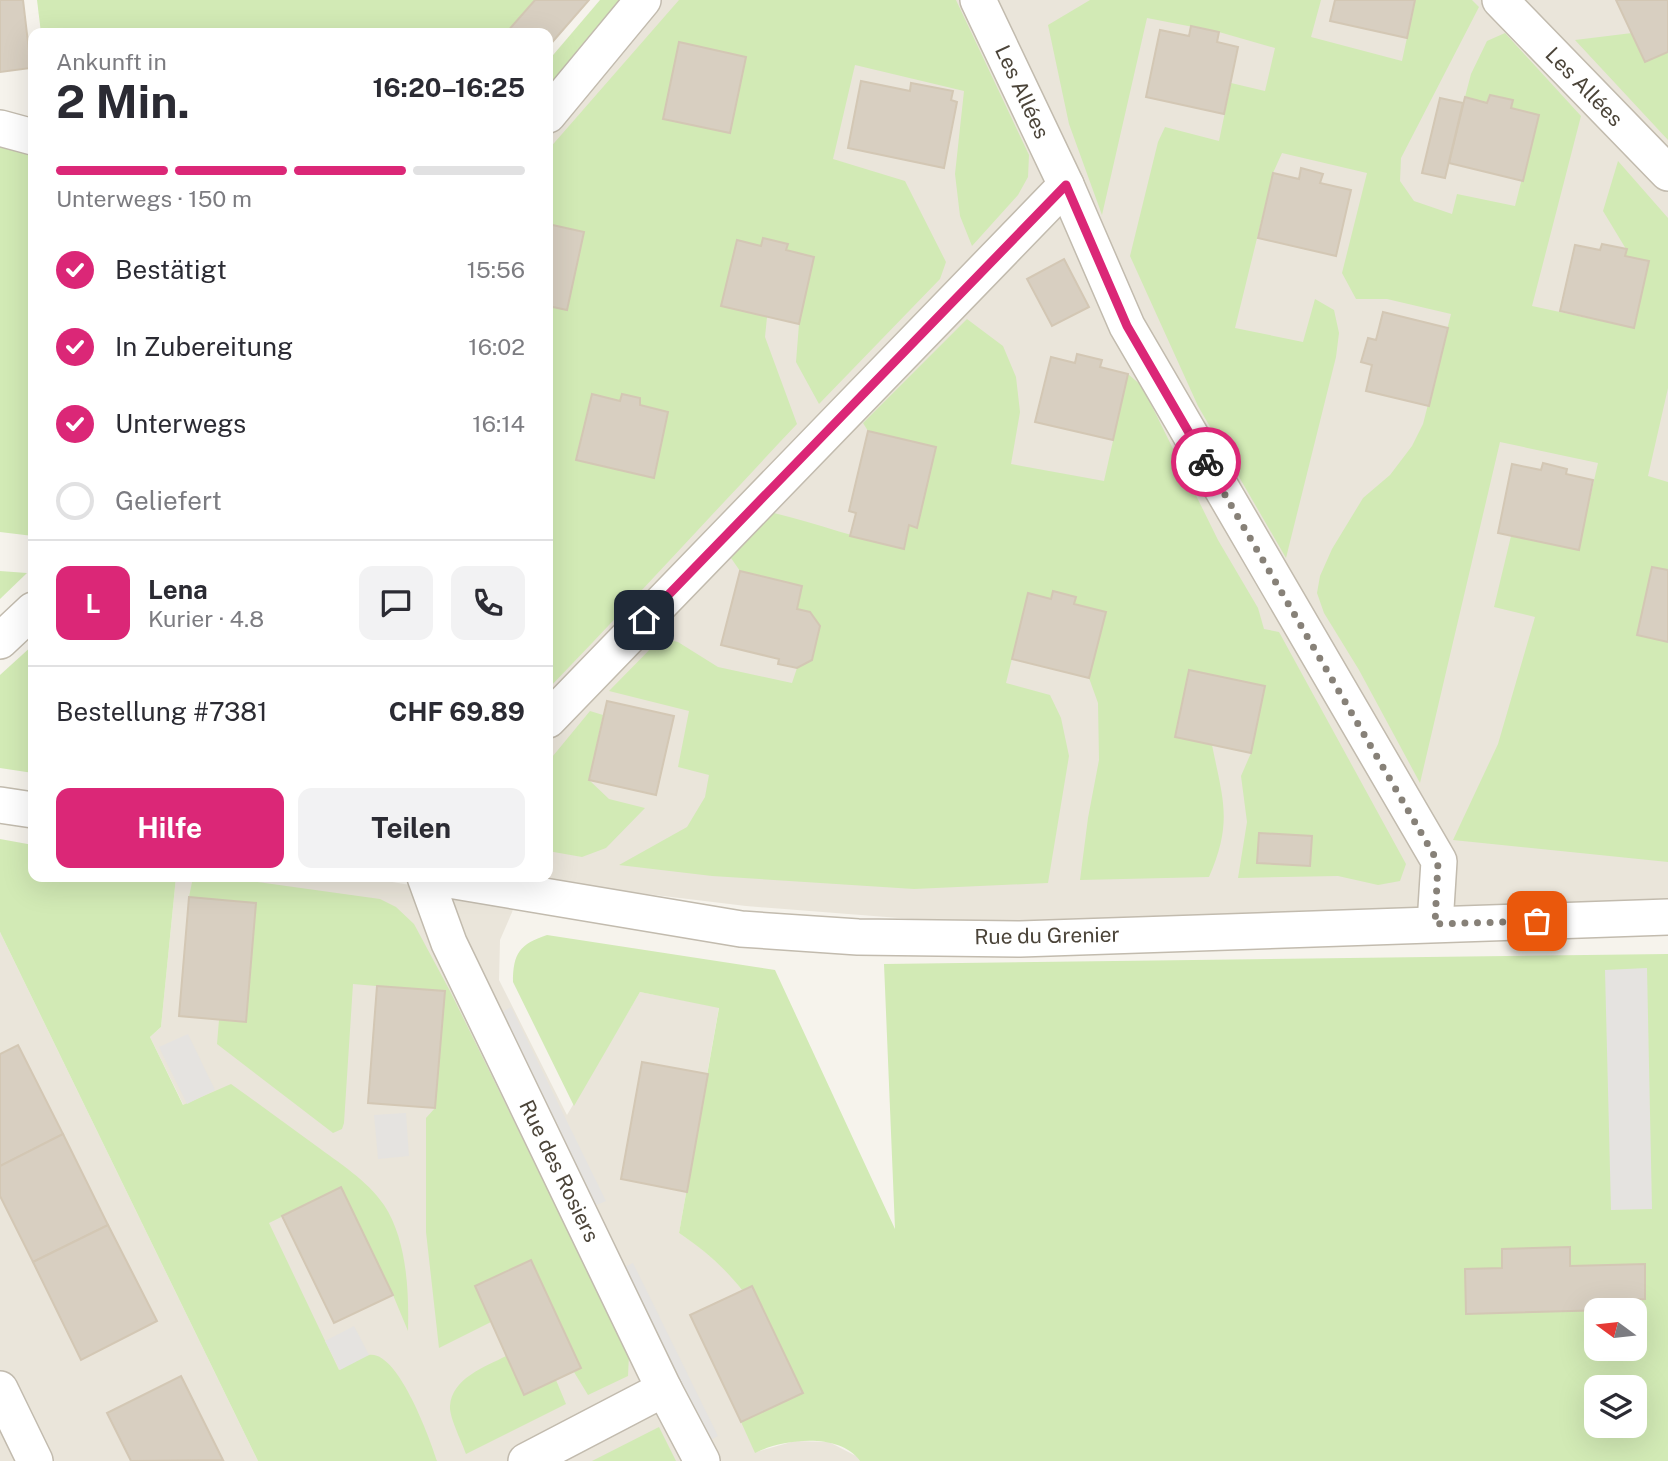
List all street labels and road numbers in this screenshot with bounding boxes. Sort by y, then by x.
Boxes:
street label: Les Allées [990,41,1055,143]
street label: Les Allées [1541,42,1628,131]
street label: Rue du Grenier [974,922,1120,949]
street label: Rue des Rosiers [514,1096,605,1246]

